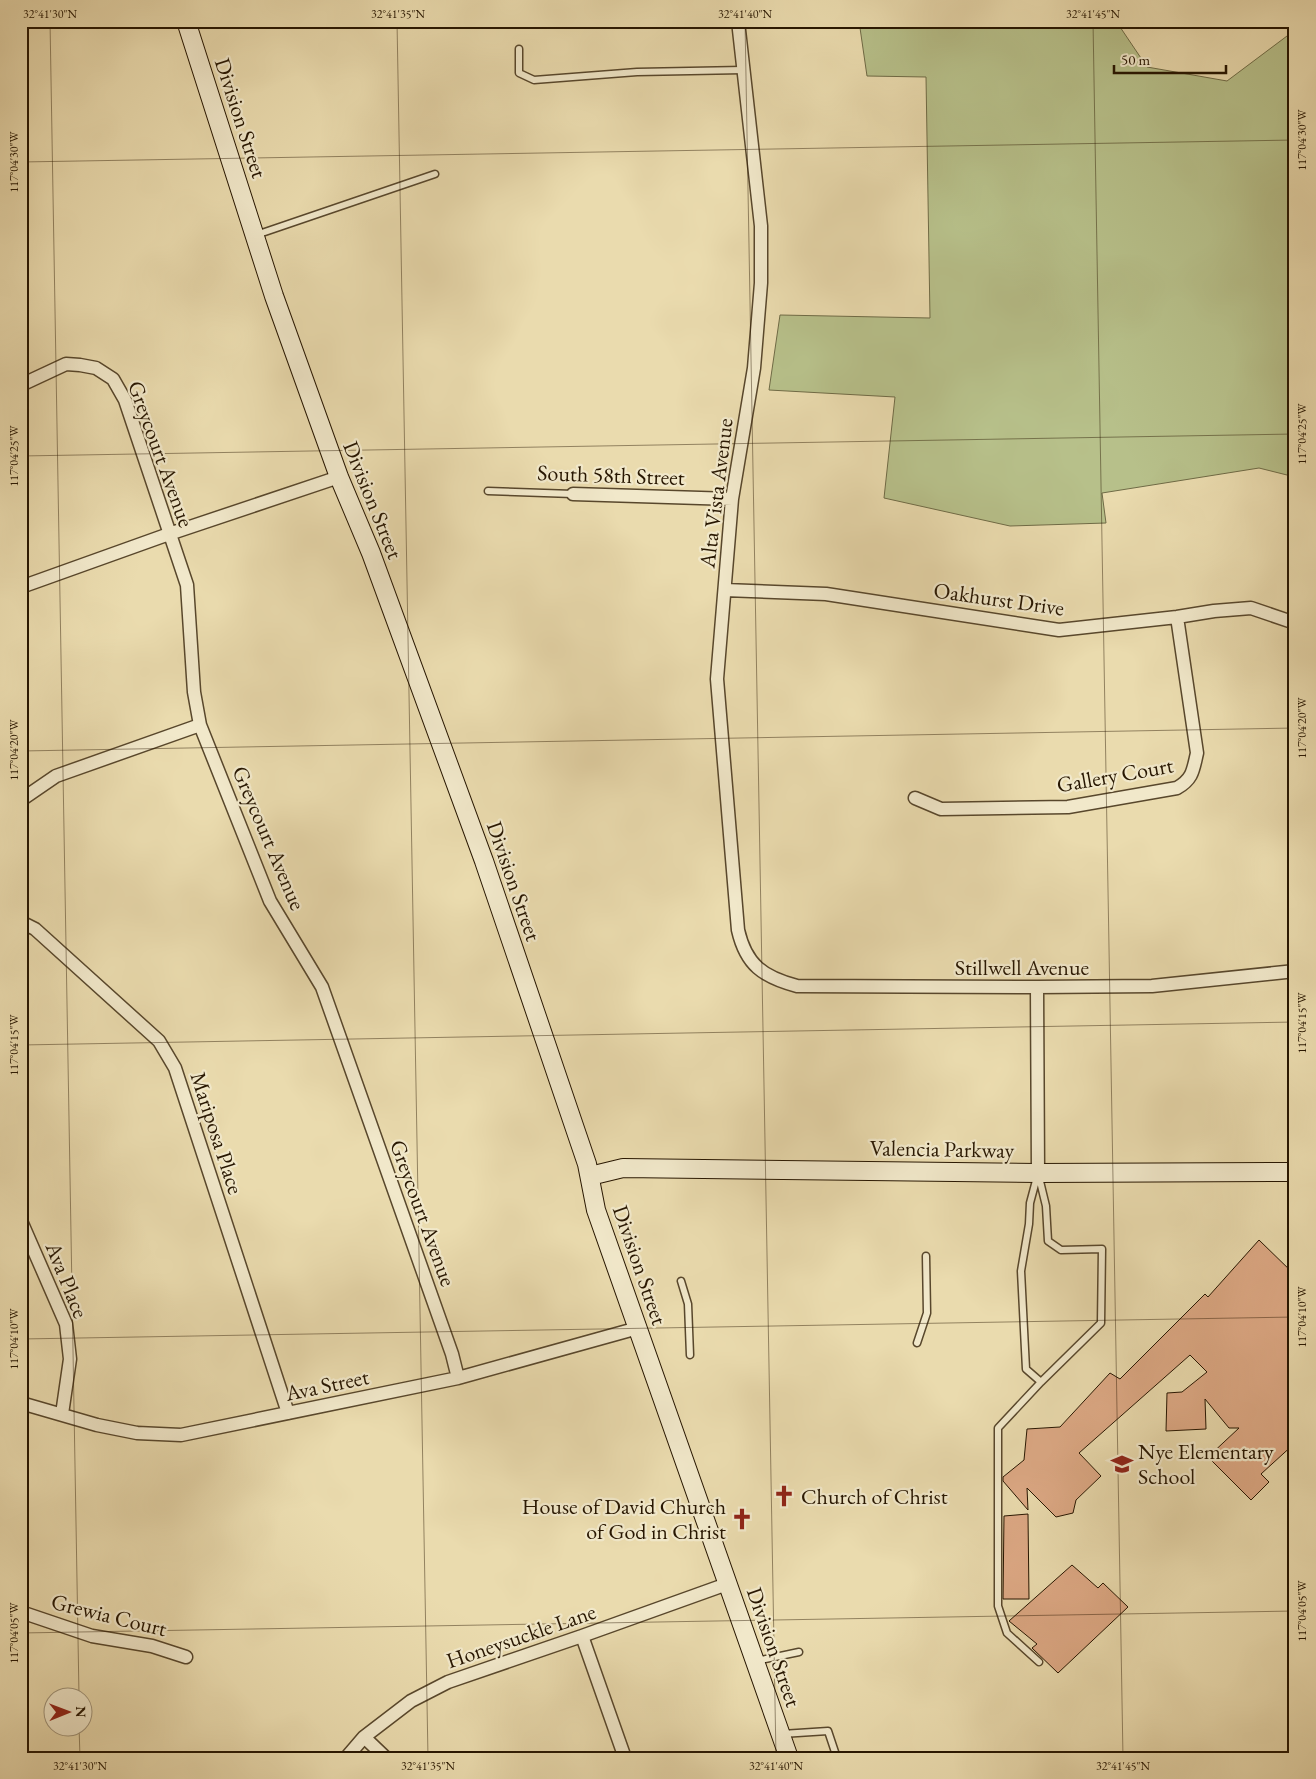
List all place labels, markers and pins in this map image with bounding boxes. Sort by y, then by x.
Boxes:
place label: Nye Elementary School [1138,1437,1274,1491]
school or university icon: Nye Elementary School [1109,1451,1135,1477]
place label: Church of Christ [801,1482,948,1511]
church icon: Church of Christ [771,1483,797,1509]
place label: House of David Church of God in Christ [522,1492,726,1546]
church icon: House of David Church of God in Christ [729,1506,755,1532]

